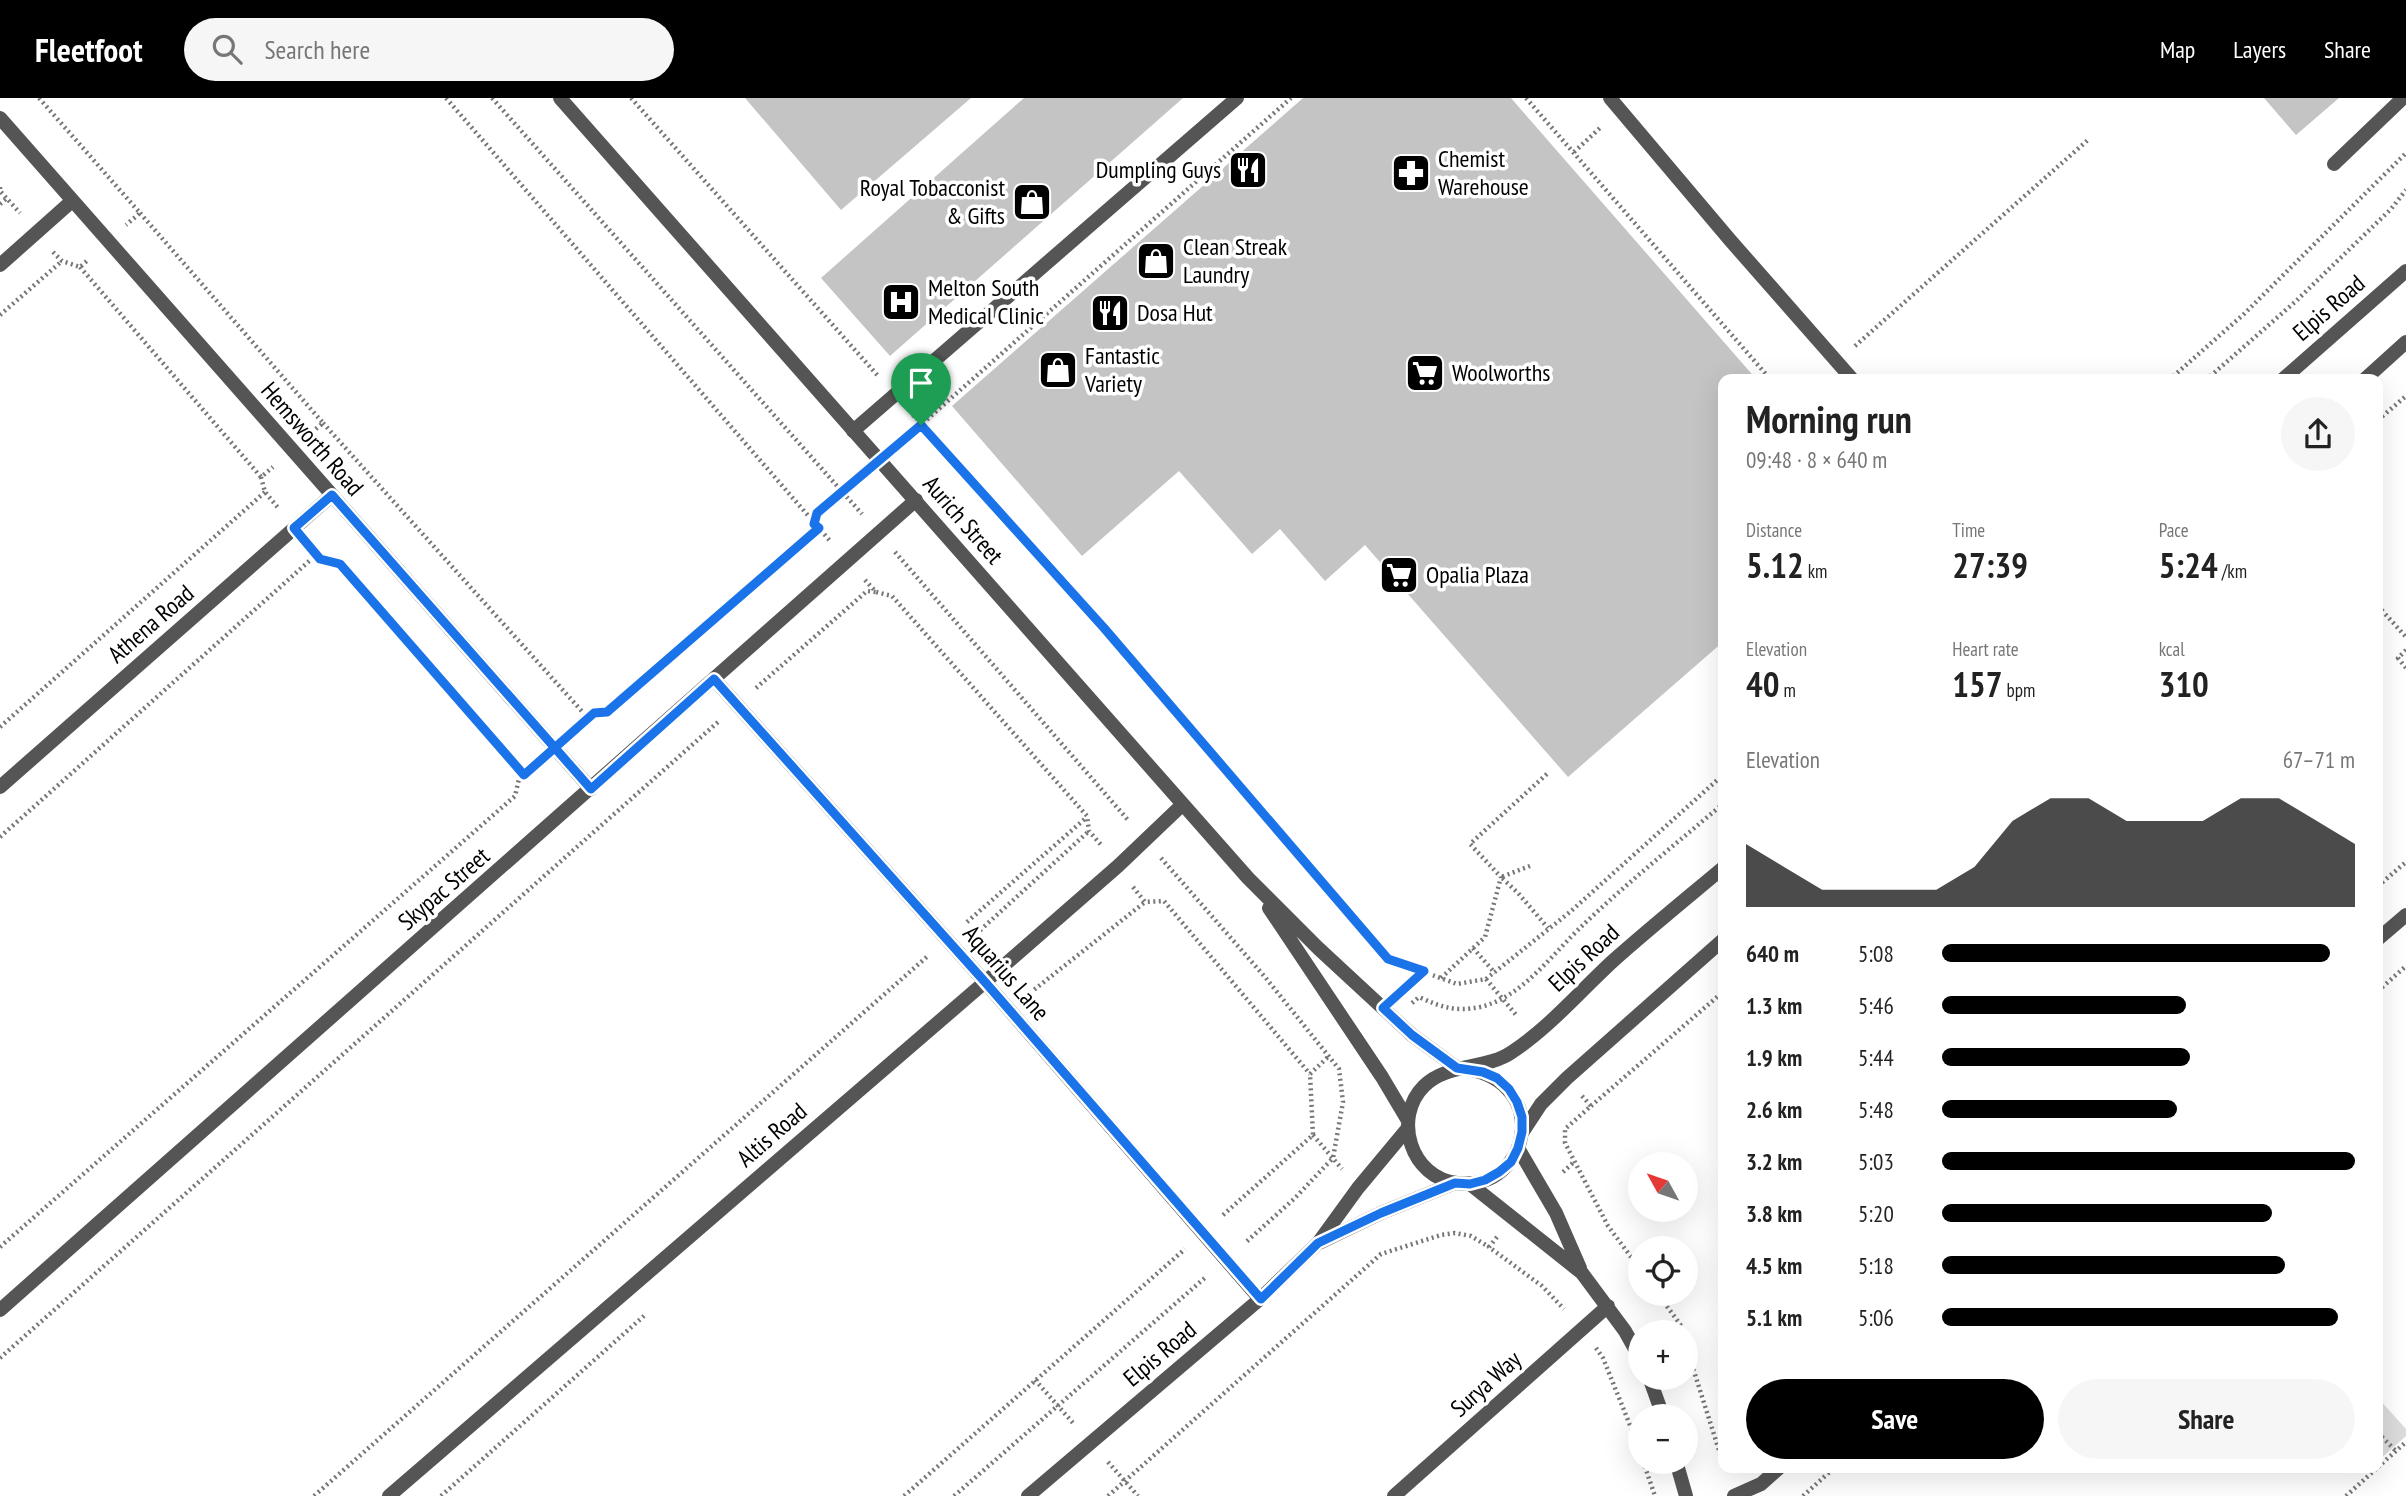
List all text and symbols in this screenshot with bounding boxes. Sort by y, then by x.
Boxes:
search box [184,18,674,81]
text: Fleetfoot [35,28,142,71]
icon: search [208,30,246,68]
text: Search here [264,33,370,66]
text: Map [2160,34,2195,65]
text: Layers [2233,34,2286,65]
text: Share [2324,34,2371,65]
place label: Chemist Warehouse [1438,143,1529,202]
restaurant icon: Dumpling Guys [1227,149,1269,191]
pharmacy icon: Chemist Warehouse [1390,152,1432,194]
place label: Dumpling Guys [1096,154,1221,185]
place label: Royal Tobacconist & Gifts [860,172,1005,231]
shop icon: Royal Tobacconist & Gifts [1011,181,1053,223]
place label: Clean Streak Laundry [1183,231,1288,290]
shop icon: Clean Streak Laundry [1135,240,1177,282]
street label: Elpis Road [2286,268,2371,347]
place label: Melton South Medical Clinic [928,272,1044,331]
hospital icon: Melton South Medical Clinic [880,281,922,323]
restaurant icon: Dosa Hut [1089,292,1131,334]
place label: Dosa Hut [1137,297,1213,328]
place label: Fantastic Variety [1084,340,1160,399]
shop icon: Fantastic Variety [1037,349,1079,391]
supermarket icon: Woolworths [1404,352,1446,394]
pin [891,353,951,425]
place label: Woolworths [1452,357,1550,388]
icon: arrive [902,364,940,402]
street label: Hemsworth Road [254,375,370,502]
text: Morning run [1746,394,1912,443]
button: share [2281,397,2355,471]
text: 09:48 · 8 × 640 m [1746,445,1887,474]
street label: Aurich Street [916,469,1011,571]
text: Distance [1746,518,1802,542]
text: Time [1952,518,1985,542]
text: Pace [2159,518,2189,542]
text: 5.12 [1746,542,1804,588]
text: 27:39 [1952,542,2028,588]
text: 5:24 [2159,542,2218,588]
supermarket icon: Opalia Plaza [1378,554,1420,596]
place label: Opalia Plaza [1426,559,1529,590]
text: km [1804,559,1827,583]
text: /km [2218,559,2247,583]
street label: Athena Road [101,578,200,670]
text: Elevation [1746,637,1807,661]
text: Heart rate [1952,637,2019,661]
text: kcal [2159,637,2185,661]
text: 40 [1746,661,1779,707]
text: 157 [1952,661,2003,707]
text: 310 [2159,661,2209,707]
text: m [1779,678,1796,702]
text: bpm [2003,678,2035,702]
text: Elevation [1746,745,1820,774]
text: 67–71 m [2283,745,2355,774]
street label: Skypac Street [391,840,496,937]
street label: Elpis Road [1542,917,1626,998]
street label: Aquarius Lane [956,919,1056,1027]
text: 640 m [1746,939,1799,968]
text: 5:08 [1858,939,1894,968]
text: 1.3 km [1746,991,1802,1020]
text: 5:46 [1858,991,1894,1020]
text: 1.9 km [1746,1043,1802,1072]
text: 5:44 [1858,1043,1894,1072]
text: 2.6 km [1746,1095,1802,1124]
text: 5:48 [1858,1095,1894,1124]
street label: Altis Road [730,1096,813,1174]
text: 3.2 km [1746,1147,1802,1176]
text: 5:03 [1858,1147,1894,1176]
north arrow [1628,1152,1698,1222]
map controls [1628,1152,1698,1474]
text: 3.8 km [1746,1199,1802,1228]
text: 5:20 [1858,1199,1894,1228]
button: locate [1628,1236,1698,1306]
text: 4.5 km [1746,1251,1802,1280]
text: 5:18 [1858,1251,1894,1280]
text: 5.1 km [1746,1303,1802,1332]
text: 5:06 [1858,1303,1894,1332]
street label: Elpis Road [1117,1314,1202,1393]
button: + [1628,1320,1698,1390]
street label: Surya Way [1444,1344,1527,1423]
button: Save [1746,1379,2044,1459]
button: Share [2058,1379,2355,1459]
button: − [1628,1404,1698,1474]

